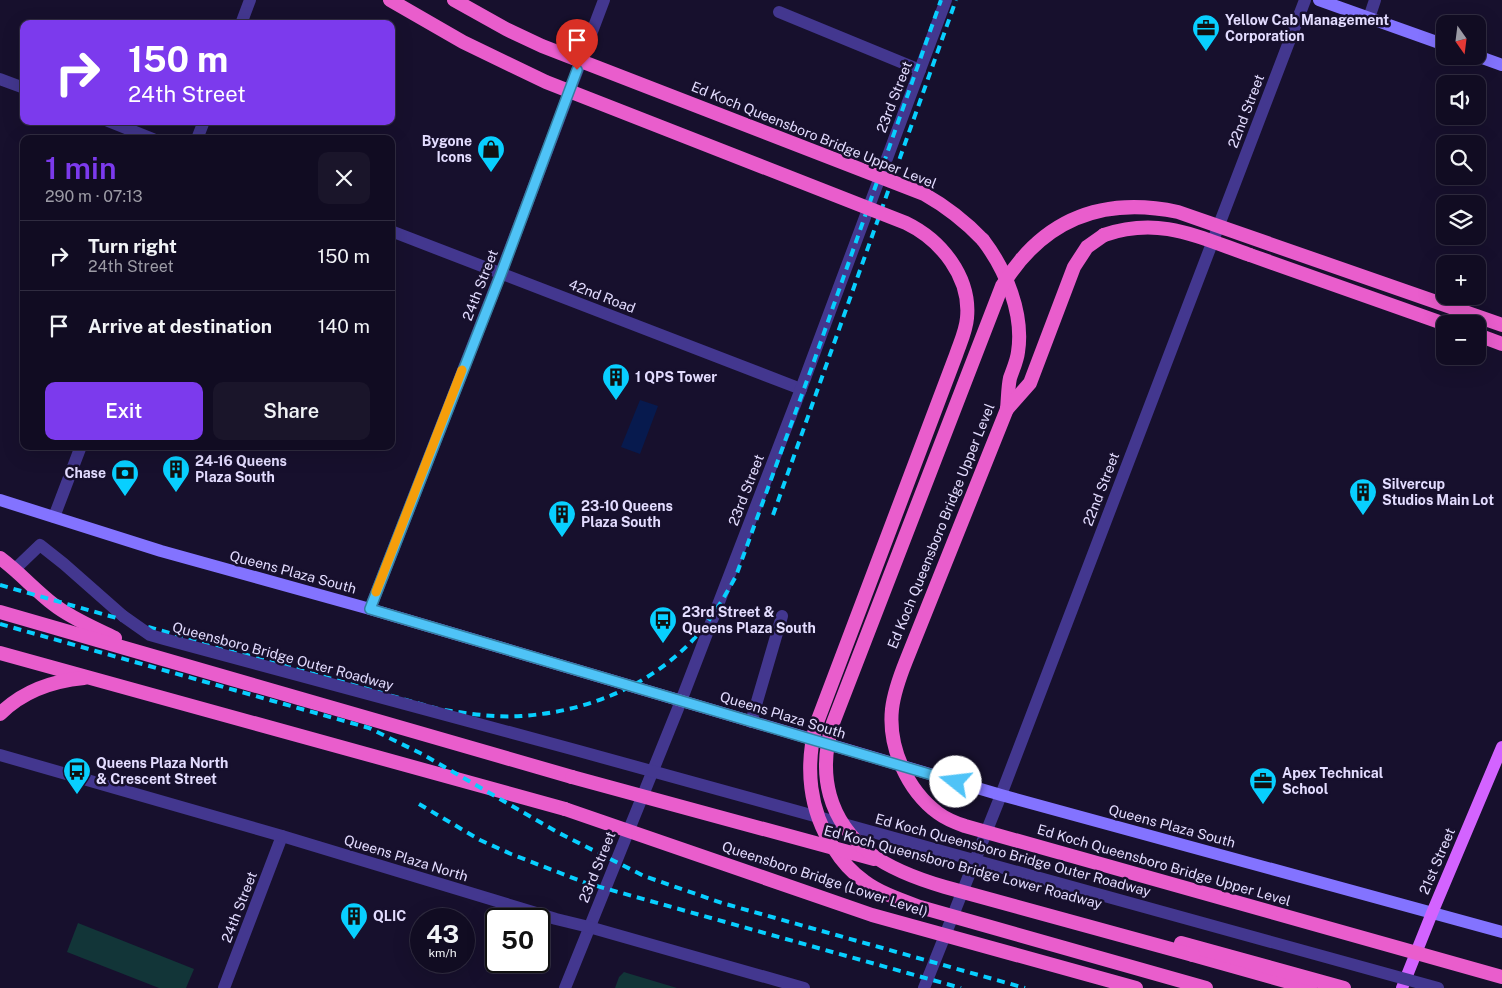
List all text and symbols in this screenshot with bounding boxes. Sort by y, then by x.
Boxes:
place label: Yellow Cab Management Corporation [1225,12,1389,44]
office icon: Yellow Cab Management Corporation [1191,13,1221,52]
north arrow [1436,15,1486,65]
map controls [1436,15,1486,365]
pin [556,19,598,70]
icon: arrive [563,26,591,54]
text: 150 m [128,39,228,80]
icon: right [45,40,110,105]
street label: 23rd Street [873,59,915,135]
street label: 22nd Street [1225,72,1267,150]
button: sound [1436,75,1486,125]
street label: Ed Koch Queensboro Bridge Upper Level [689,78,939,192]
text: 24th Street [128,81,246,107]
place label: Bygone Icons [422,133,472,165]
shop icon: Bygone Icons [476,134,506,173]
button: search [1436,135,1486,185]
text: 1 min [45,150,116,186]
button: close [318,152,370,204]
text: 290 m · 07:13 [45,187,143,206]
button: layers [1436,195,1486,245]
text: Turn right [88,235,177,257]
icon: right [45,242,73,270]
text: 150 m [317,245,370,267]
street label: 24th Street [459,247,501,323]
button: + [1436,255,1486,305]
text: 24th Street [88,257,174,276]
street label: 42nd Road [566,276,638,316]
icon: arrive [45,312,73,340]
text: Arrive at destination [88,315,272,337]
text: 140 m [318,315,370,337]
button: − [1436,315,1486,365]
building icon: 1 QPS Tower [601,362,631,401]
place label: 1 QPS Tower [635,369,717,385]
button: Exit [45,382,203,440]
button: Share [213,382,370,440]
street label: Ed Koch Queensboro Bridge Upper Level [884,401,998,651]
street label: 22nd Street [1080,450,1122,528]
street label: 23rd Street [725,452,767,528]
place label: 24-16 Queens Plaza South [195,453,287,485]
building icon: 24-16 Queens Plaza South [161,454,191,493]
bank icon: Chase [110,458,140,497]
place label: Chase [64,465,106,481]
place label: Silvercup Studios Main Lot [1382,476,1494,508]
building icon: Silvercup Studios Main Lot [1348,477,1378,516]
place label: 23-10 Queens Plaza South [581,498,673,530]
building icon: 23-10 Queens Plaza South [547,499,577,538]
street label: Queens Plaza South [228,547,358,597]
place label: 23rd Street & Queens Plaza South [682,604,816,636]
bus stop icon: 23rd Street & Queens Plaza South [648,605,678,644]
street label: Queensboro Bridge Outer Roadway [171,619,396,693]
street label: Queens Plaza South [718,688,848,742]
place label: Queens Plaza North & Crescent Street [96,755,228,787]
position arrow [929,755,981,807]
bus stop icon: Queens Plaza North & Crescent Street [62,756,92,795]
place label: Apex Technical School [1282,765,1384,797]
office icon: Apex Technical School [1248,766,1278,805]
street label: Queens Plaza South [1107,801,1237,851]
street label: Ed Koch Queensboro Bridge Outer Roadway [873,810,1153,900]
street label: Ed Koch Queensboro Bridge Upper Level [1035,821,1293,909]
street label: Ed Koch Queensboro Bridge Lower Roadway [822,822,1104,912]
street label: 21st Street [1416,825,1458,897]
street label: 23rd Street [576,829,618,905]
street label: Queens Plaza North [342,832,470,884]
street label: Queensboro Bridge (Lower Level) [720,838,930,920]
street label: 24th Street [218,869,260,945]
building icon: QLIC [339,901,369,940]
place label: QLIC [373,908,406,924]
speed limit sign: 50 [485,908,550,973]
text: 43 [426,919,459,949]
text: km/h [428,946,457,960]

